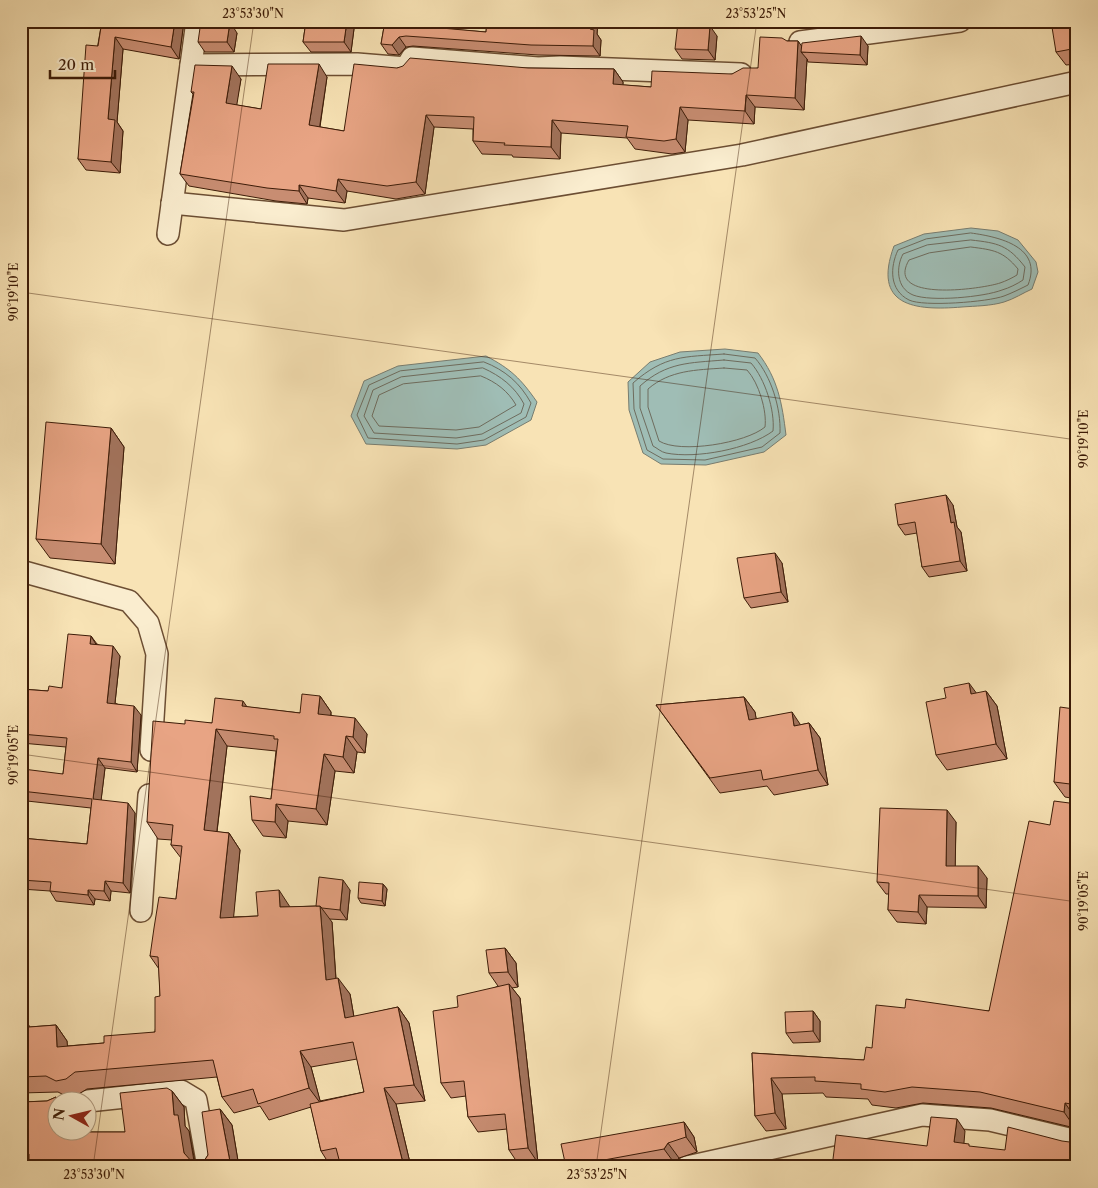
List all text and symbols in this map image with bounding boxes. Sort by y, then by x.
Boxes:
text: 23°53'30"N [222,6,284,21]
text: 23°53'25"N [726,6,787,21]
scale bar [50,48,115,80]
text: 20 m [58,55,94,74]
text: 90°19'10"E [6,263,21,321]
text: 90°19'10"E [1076,410,1091,468]
text: 90°19'05"E [6,725,21,785]
text: 90°19'05"E [1076,871,1091,931]
north arrow [48,1090,98,1140]
text: N [49,1107,69,1121]
text: 23°53'30"N [63,1167,125,1182]
text: 23°53'25"N [567,1167,628,1182]

